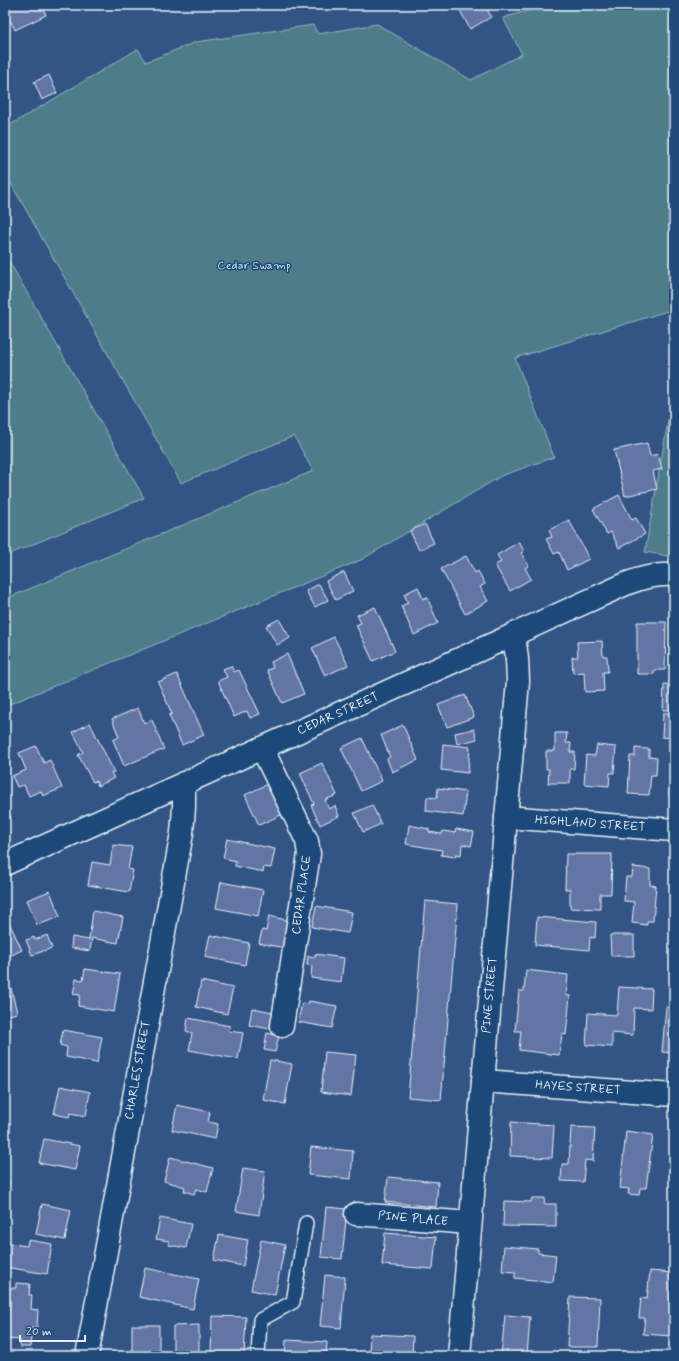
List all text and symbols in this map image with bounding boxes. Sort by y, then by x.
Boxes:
park label: Cedar Swamp [217,258,291,274]
street label: CEDAR STREET [295,689,381,739]
street label: HIGHLAND STREET [534,812,646,836]
street label: CEDAR PLACE [289,854,316,936]
street label: PINE STREET [479,956,501,1034]
street label: CHARLES STREET [121,1019,155,1121]
street label: HAYES STREET [535,1077,621,1099]
street label: PINE PLACE [377,1208,449,1230]
scale bar [20,1317,85,1343]
text: 20 m [26,1324,52,1340]

